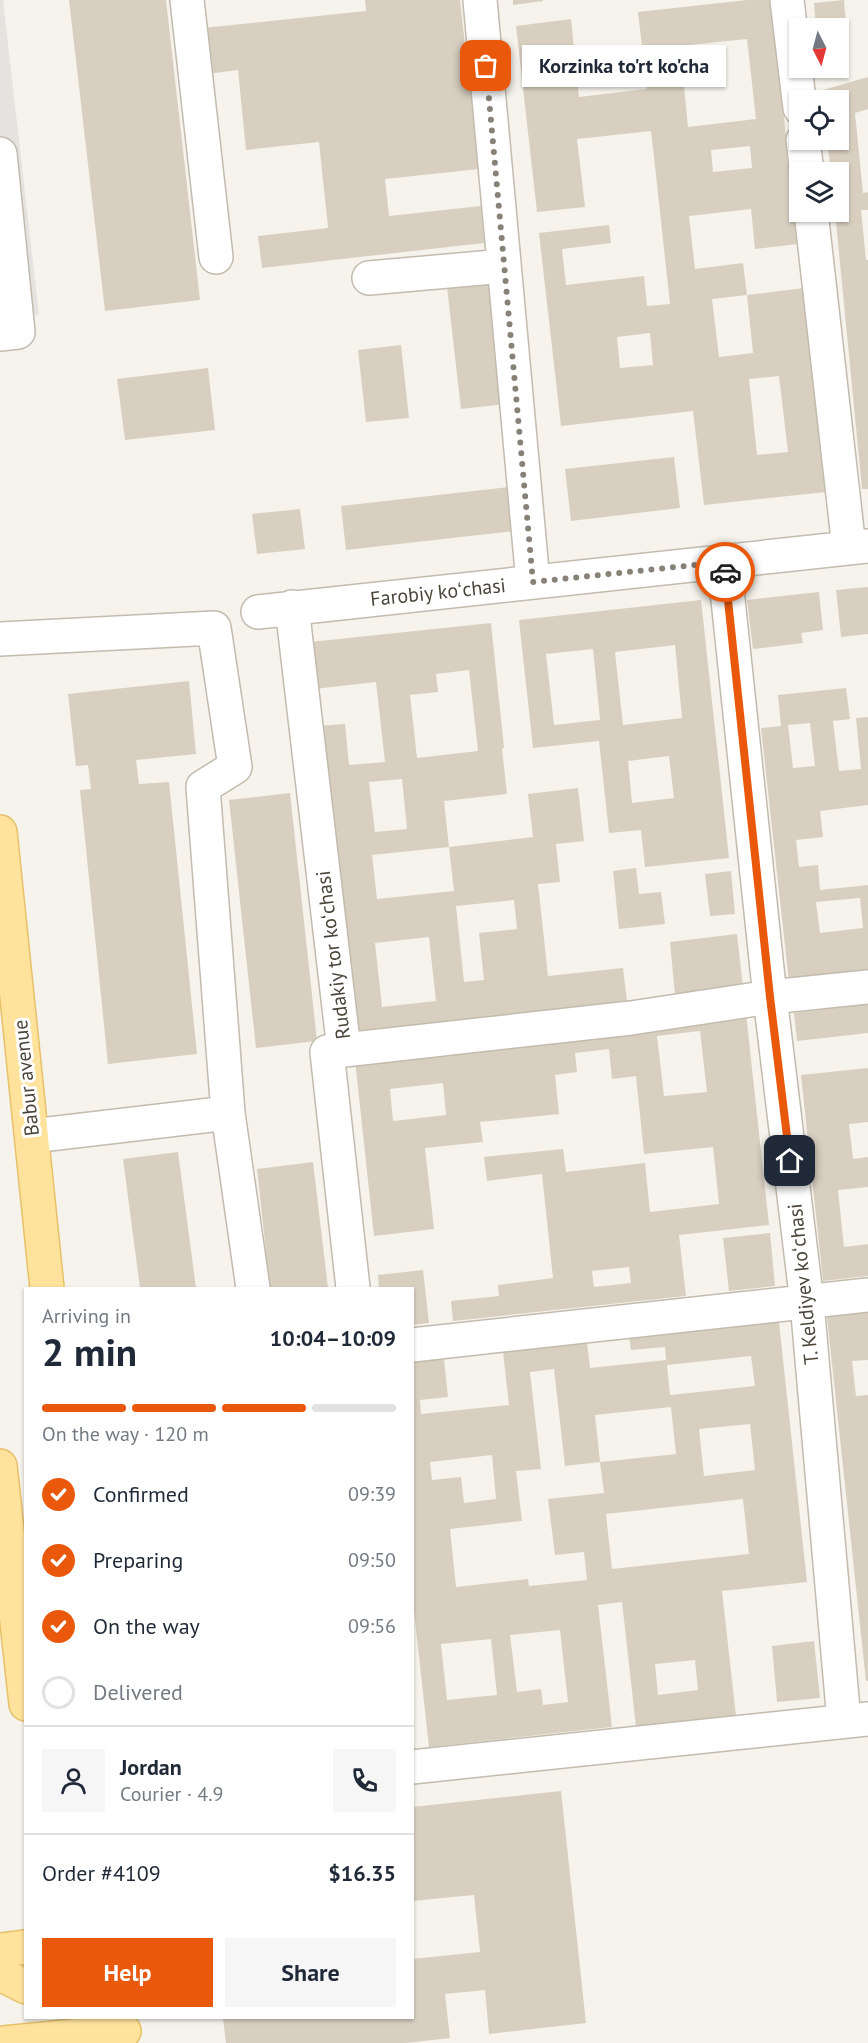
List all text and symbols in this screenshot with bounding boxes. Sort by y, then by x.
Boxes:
north arrow [789,18,849,78]
map controls [789,18,849,222]
pin [460,40,511,91]
callout: Korzinka to'rt ko'cha [522,45,726,87]
icon: bag [469,49,502,82]
text: Korzinka to'rt ko'cha [539,53,709,79]
button: locate [789,90,849,150]
button: layers [789,162,849,222]
courier [695,542,755,602]
icon: car [709,556,742,589]
street label: Farobiy koʻchasi [369,572,507,612]
street label: Rudakiy tor koʻchasi [310,869,356,1041]
street label: Babur avenue [7,1019,45,1137]
pin [764,1135,815,1186]
icon: home [773,1144,806,1177]
street label: T. Keldiyev koʻchasi [782,1202,824,1366]
text: Arriving in [42,1303,131,1329]
text: 10:04–10:09 [270,1324,396,1352]
text: 2 min [42,1326,137,1377]
text: On the way · 120 m [42,1421,209,1447]
icon: check [42,1478,75,1511]
text: Confirmed [93,1480,189,1508]
text: 09:39 [348,1481,396,1507]
icon: check [42,1544,75,1577]
text: Preparing [93,1546,183,1574]
text: 09:50 [348,1547,396,1573]
icon: check [42,1610,75,1643]
text: On the way [93,1612,200,1640]
text: 09:56 [348,1613,396,1639]
text: Delivered [93,1678,183,1706]
button: person [42,1749,105,1812]
button: phone [333,1749,396,1812]
text: Jordan [120,1753,182,1781]
text: Courier · 4.9 [120,1781,223,1807]
text: Order #4109 [42,1859,161,1887]
text: $16.35 [328,1859,396,1887]
button: Help [42,1938,213,2007]
button: Share [225,1938,396,2007]

